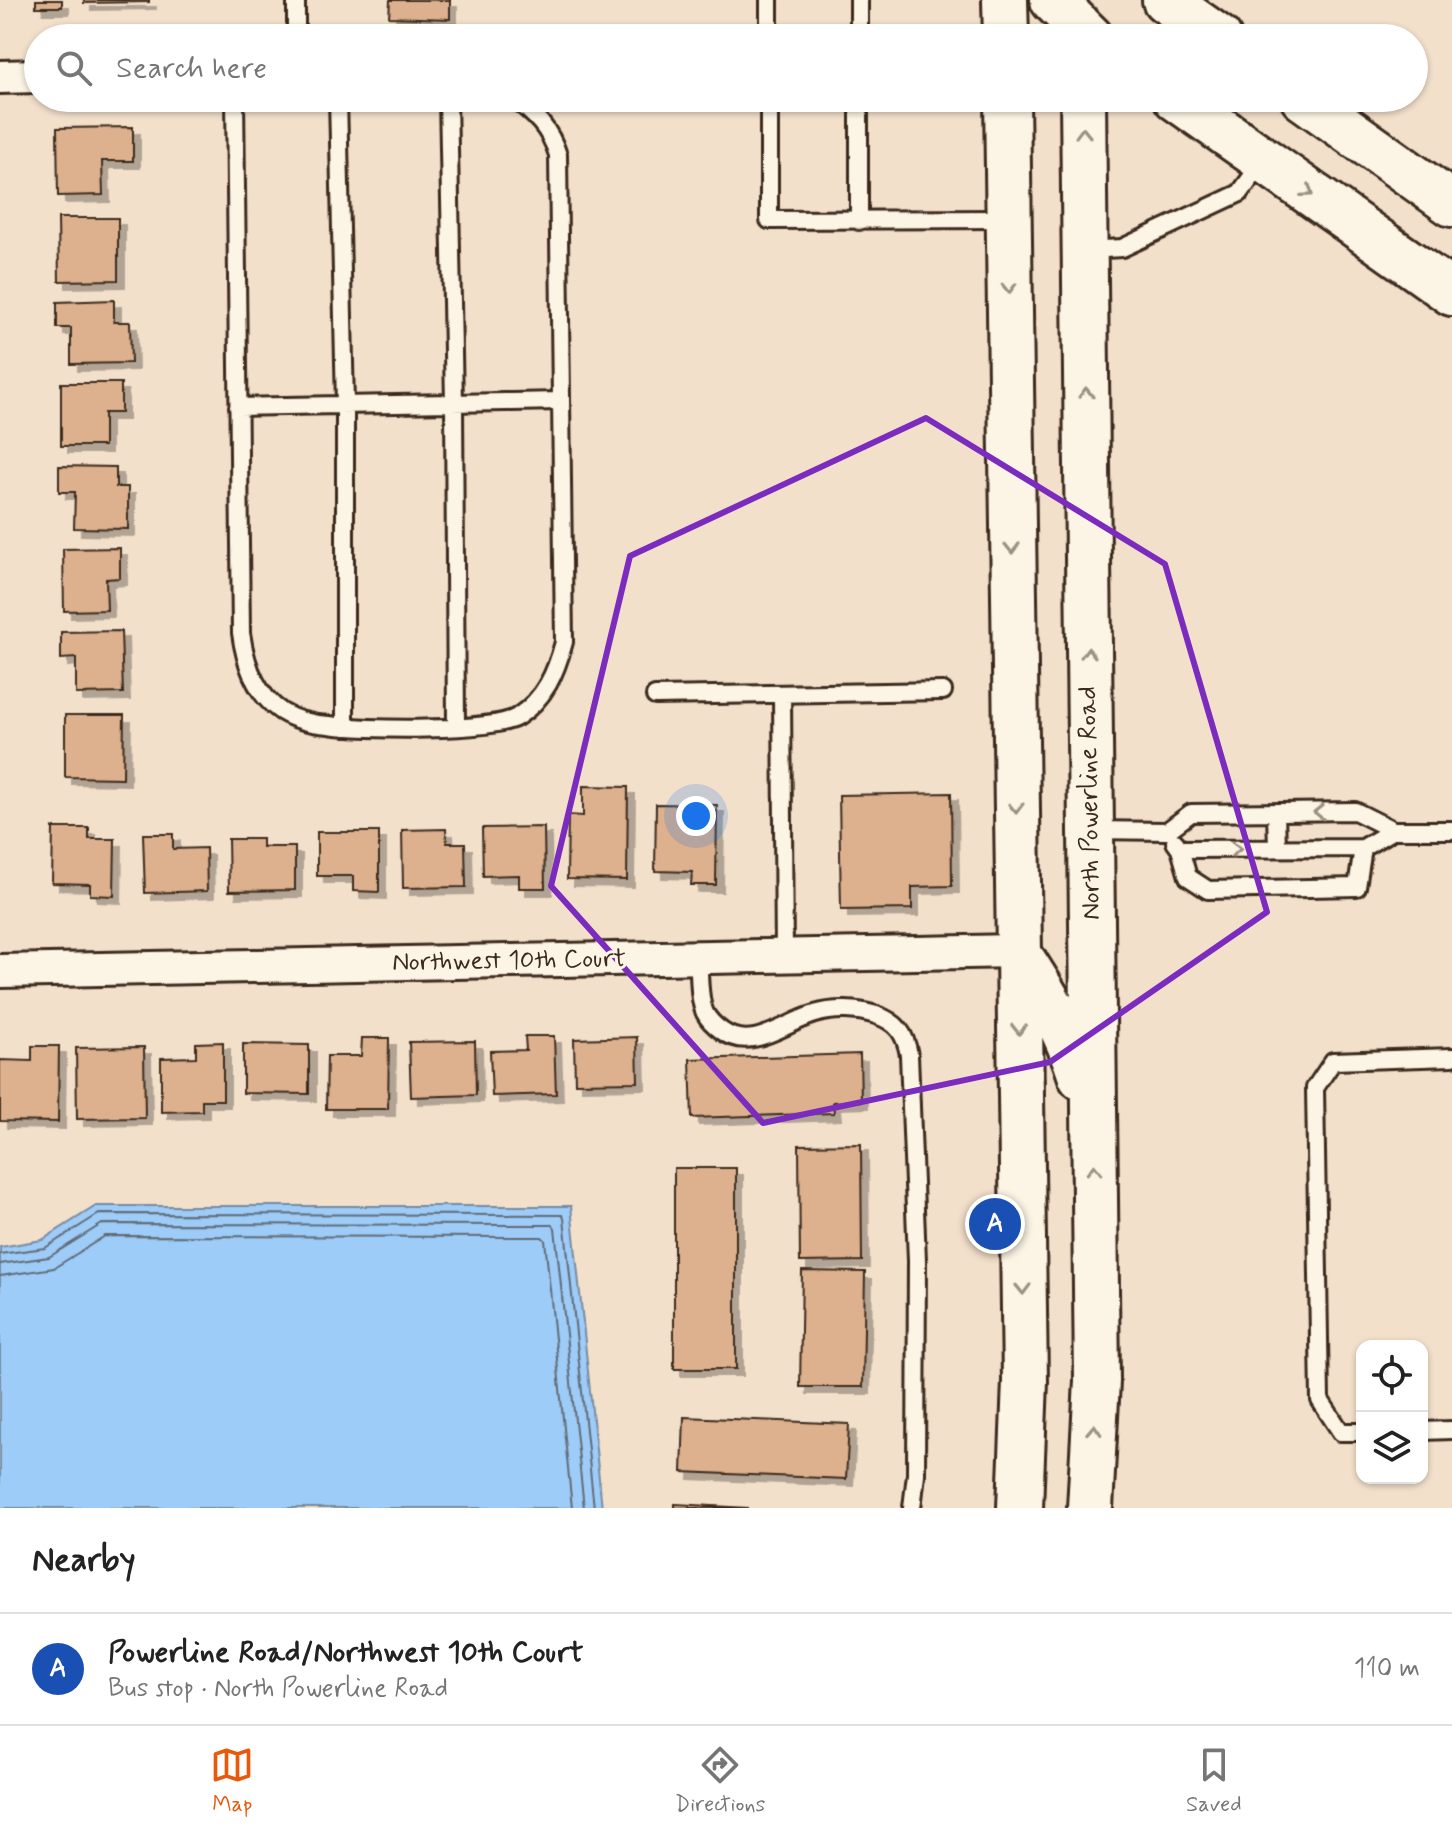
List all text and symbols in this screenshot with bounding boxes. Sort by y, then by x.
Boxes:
search box [24,24,1428,112]
icon: search [52,46,96,90]
text: Search here [116,49,267,88]
one-way arrow [1074,126,1092,139]
one-way arrow [1300,182,1314,197]
one-way arrow [1000,282,1018,295]
one-way arrow [1077,386,1095,399]
one-way arrow [1003,542,1021,555]
one-way arrow [1080,646,1097,659]
street label: North Powerline Road [1071,686,1109,920]
your location [676,796,716,836]
one-way arrow [1007,802,1024,815]
one-way arrow [1312,803,1325,821]
one-way arrow [1230,840,1243,858]
street label: Northwest 10th Court [392,942,626,980]
one-way arrow [1010,1023,1027,1036]
one-way arrow [1085,1163,1103,1176]
pin: A [969,1194,1021,1254]
one-way arrow [1014,1283,1032,1296]
map controls [1356,1340,1428,1484]
button: locate [1356,1340,1428,1412]
button: layers [1356,1412,1428,1484]
one-way arrow [1085,1423,1102,1436]
text: Nearby [32,1538,136,1583]
text: Powerline Road/Northwest 10th Court [108,1633,583,1672]
text: A [49,1652,67,1686]
text: 110 m [1354,1652,1420,1686]
text: Bus stop · North Powerline Road [108,1672,448,1706]
tab: Map [210,1743,254,1819]
tab: Directions [675,1743,765,1819]
tab: Saved [1186,1743,1242,1819]

